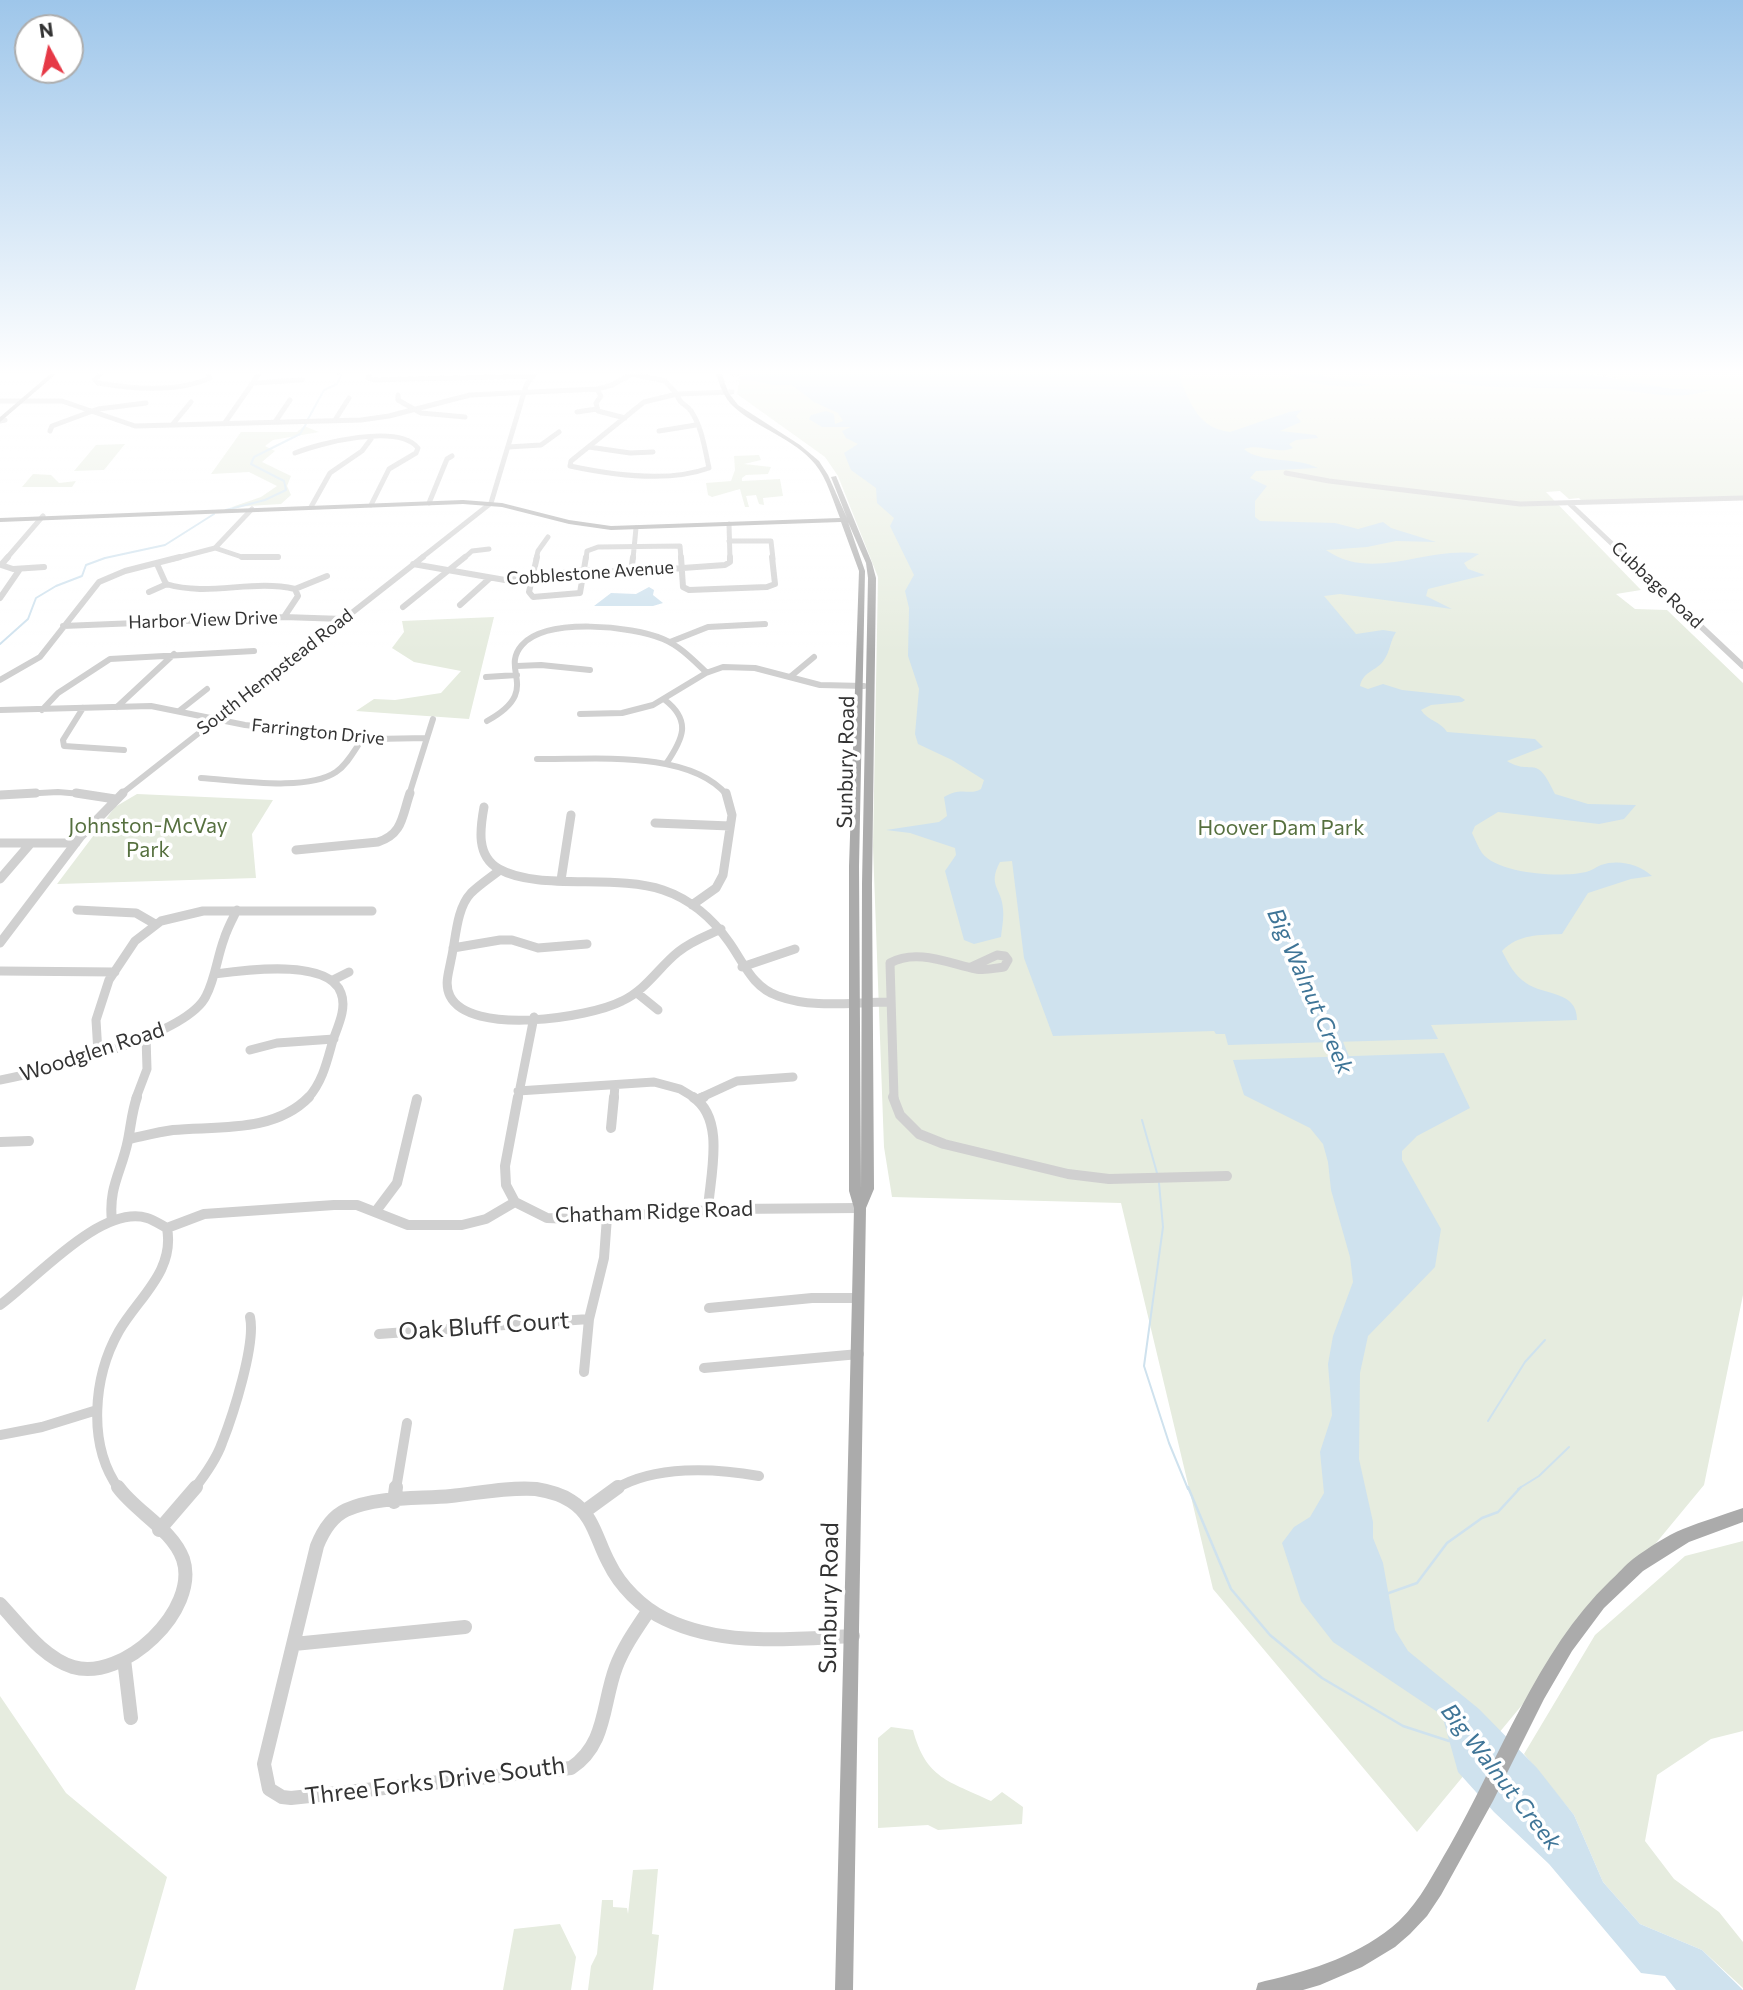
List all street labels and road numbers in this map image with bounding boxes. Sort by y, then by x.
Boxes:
street label: Cubbage Road [1607,537,1707,633]
street label: Cobblestone Avenue [506,556,674,590]
street label: South Hempstead Road [193,604,357,740]
street label: Harbor View Drive [128,607,278,633]
street label: Sunbury Road [832,696,860,828]
street label: Farrington Drive [250,714,386,750]
street label: Woodglen Road [17,1017,167,1087]
street label: Chatham Ridge Road [554,1196,754,1228]
street label: Oak Bluff Court [398,1306,570,1346]
street label: Sunbury Road [813,1522,845,1674]
street label: Three Forks Drive South [303,1751,567,1811]

